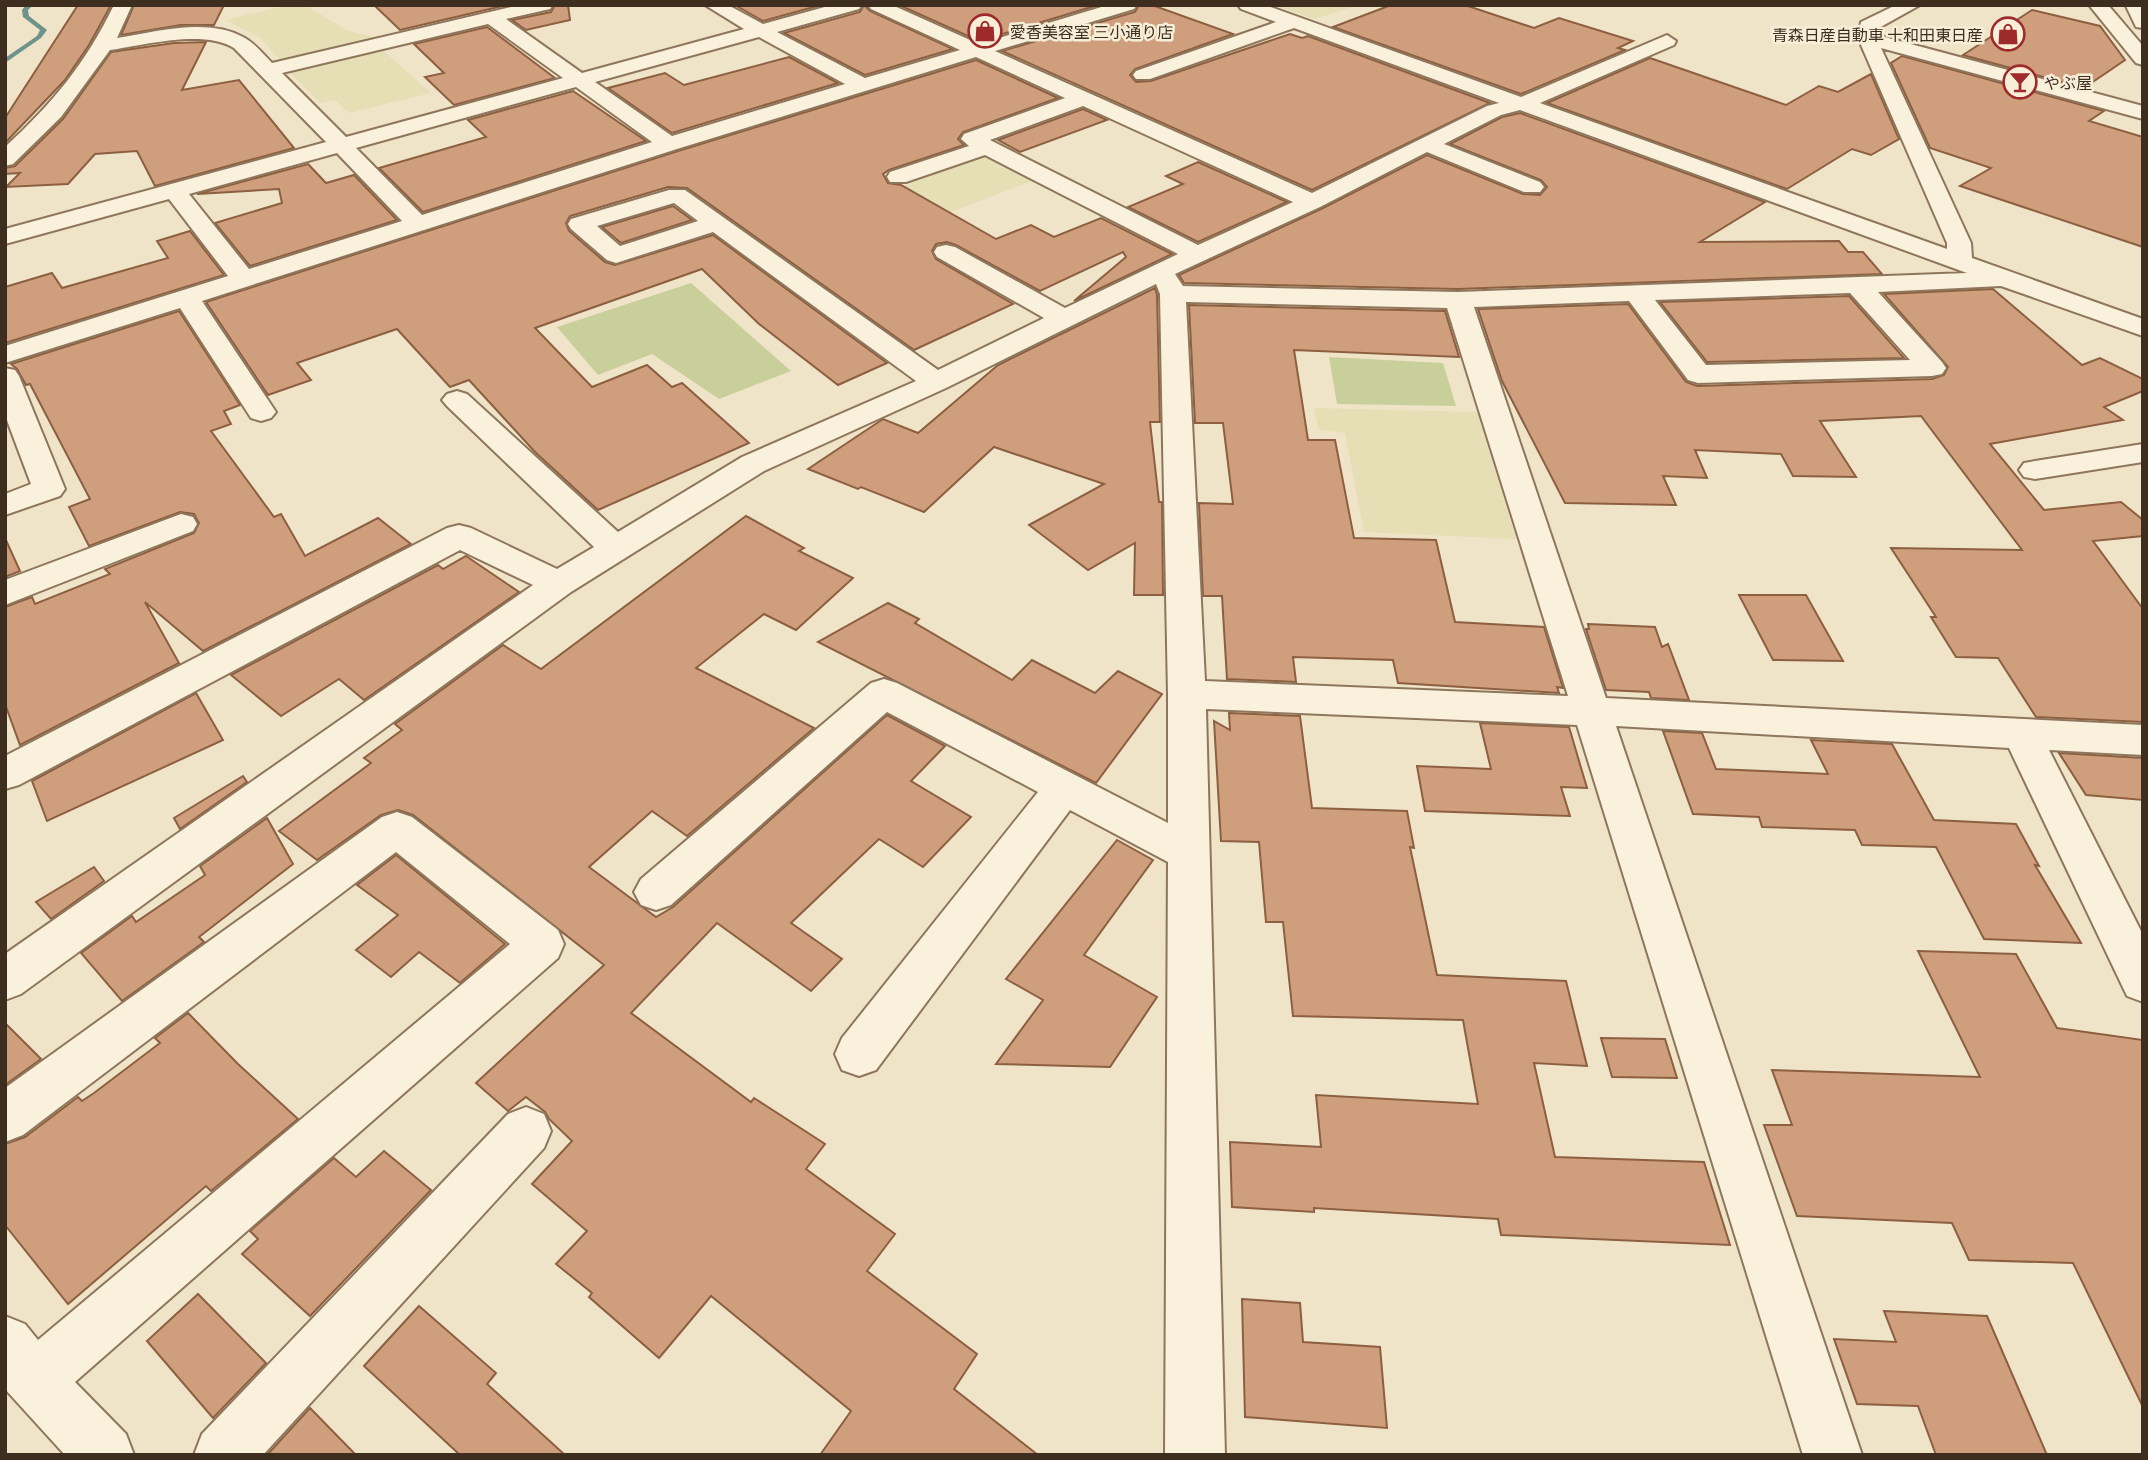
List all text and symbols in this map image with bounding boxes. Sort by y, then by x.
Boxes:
shop icon: 愛香美容室 三小通り店 [966,12,1004,50]
shop icon: 青森日産自動車 十和田東日産 [1989,15,2027,53]
place label: 愛香美容室 三小通り店 [1010,19,1173,43]
place label: 青森日産自動車 十和田東日産 [1772,22,1983,46]
bar icon: やぶ屋 [2001,63,2039,101]
place label: やぶ屋 [2044,70,2092,94]

